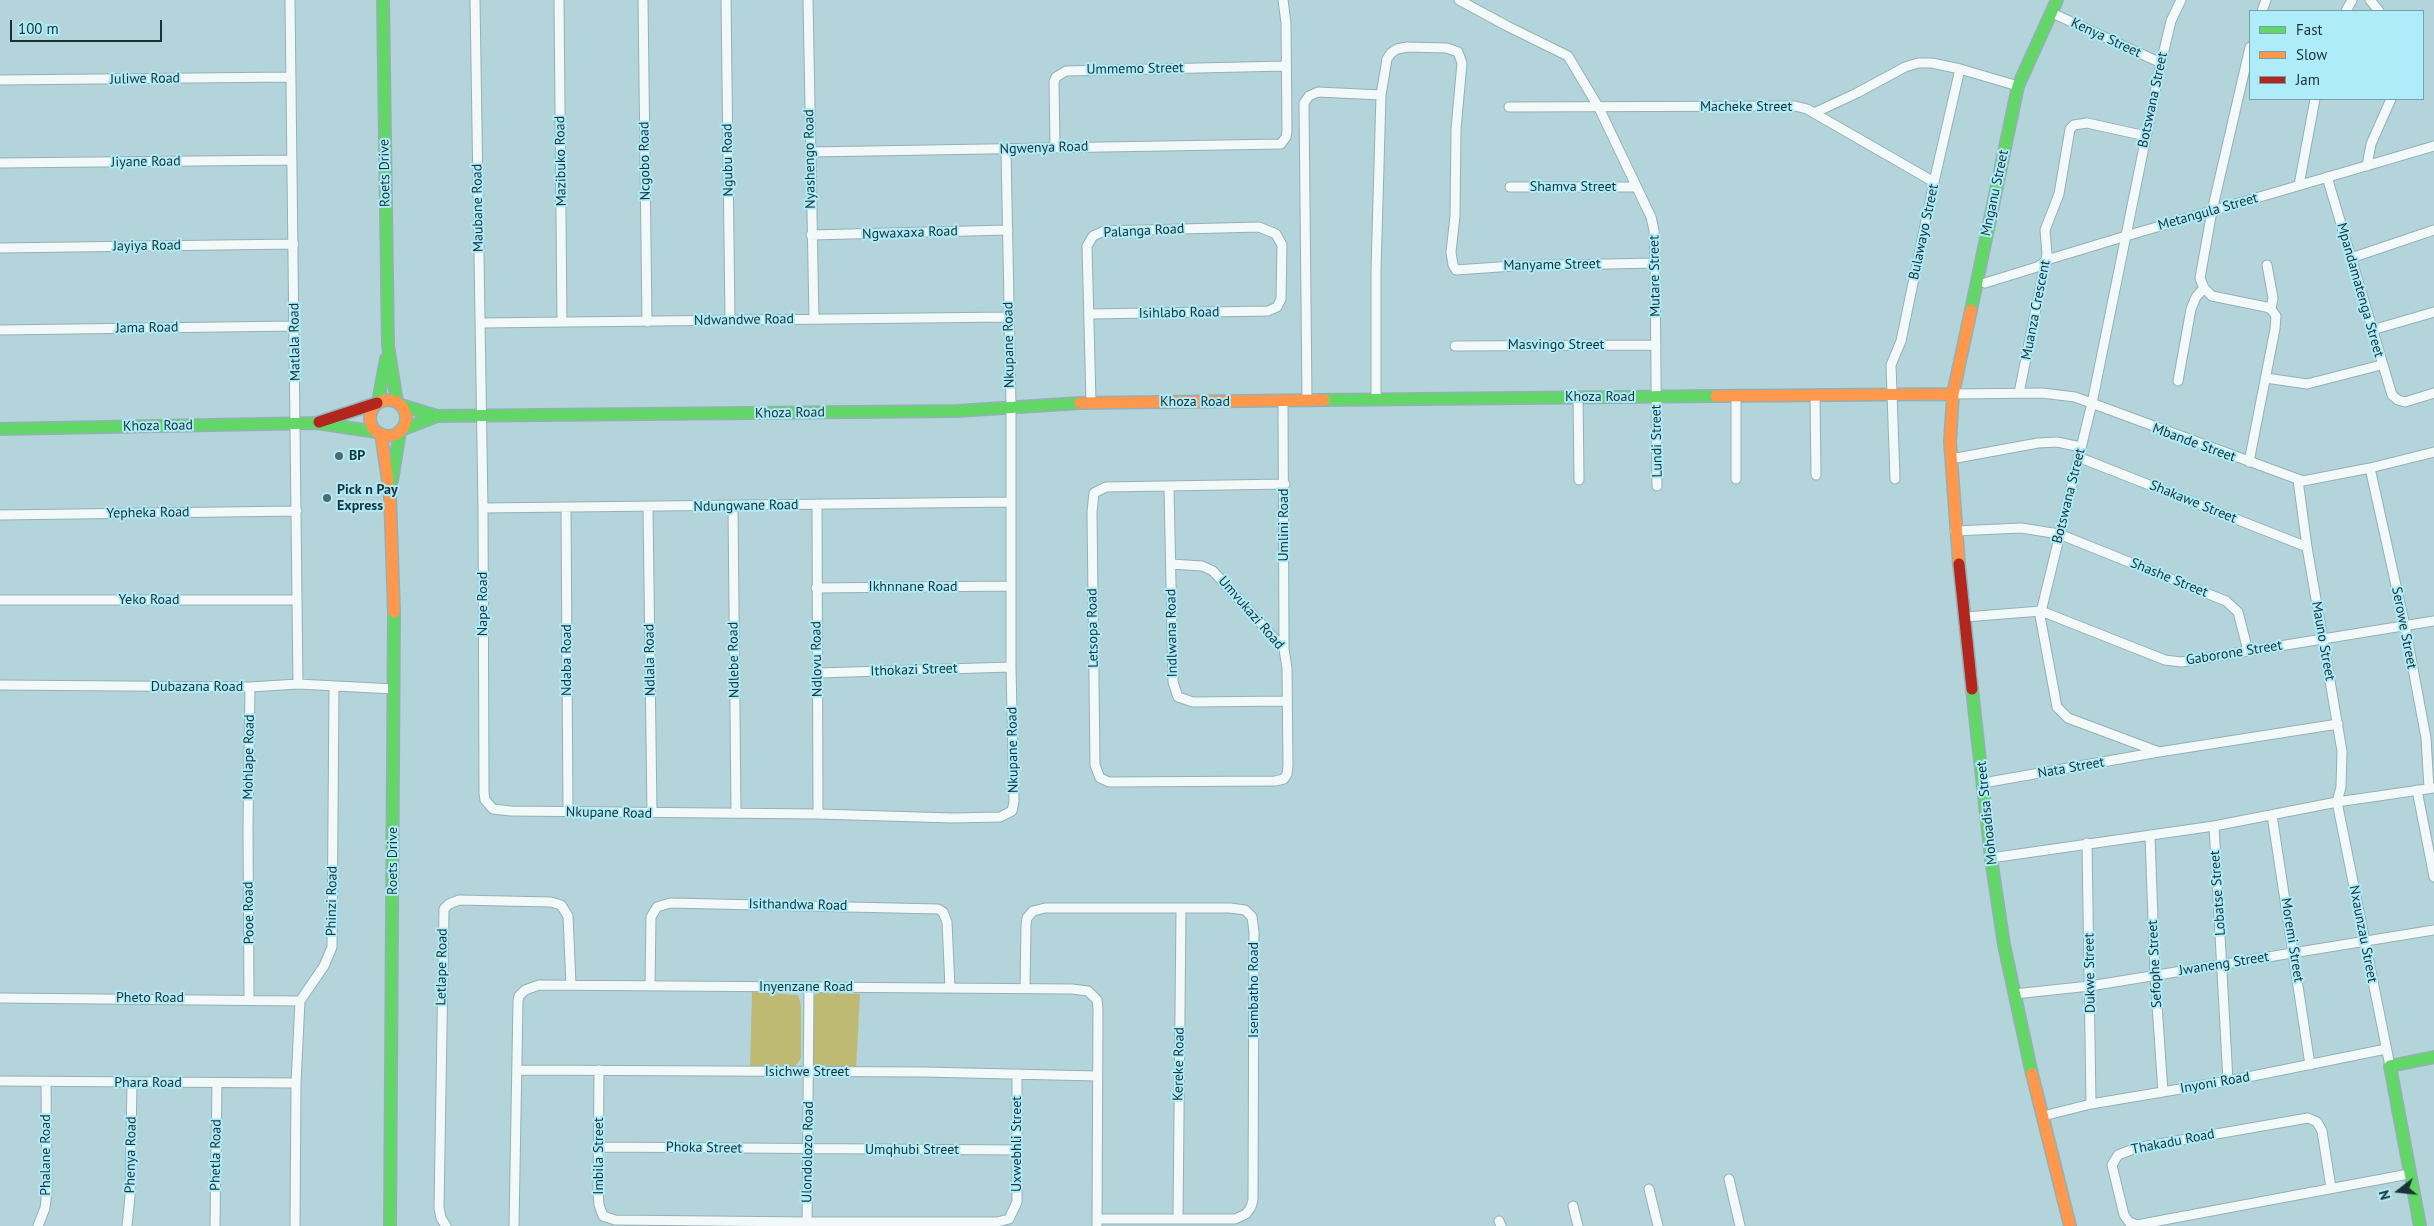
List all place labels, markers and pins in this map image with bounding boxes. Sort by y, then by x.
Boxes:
place label: BP [349,448,365,464]
marker: BP [333,450,345,462]
place label: Pick n Pay Express [337,482,398,514]
marker: Pick n Pay Express [321,492,333,504]

